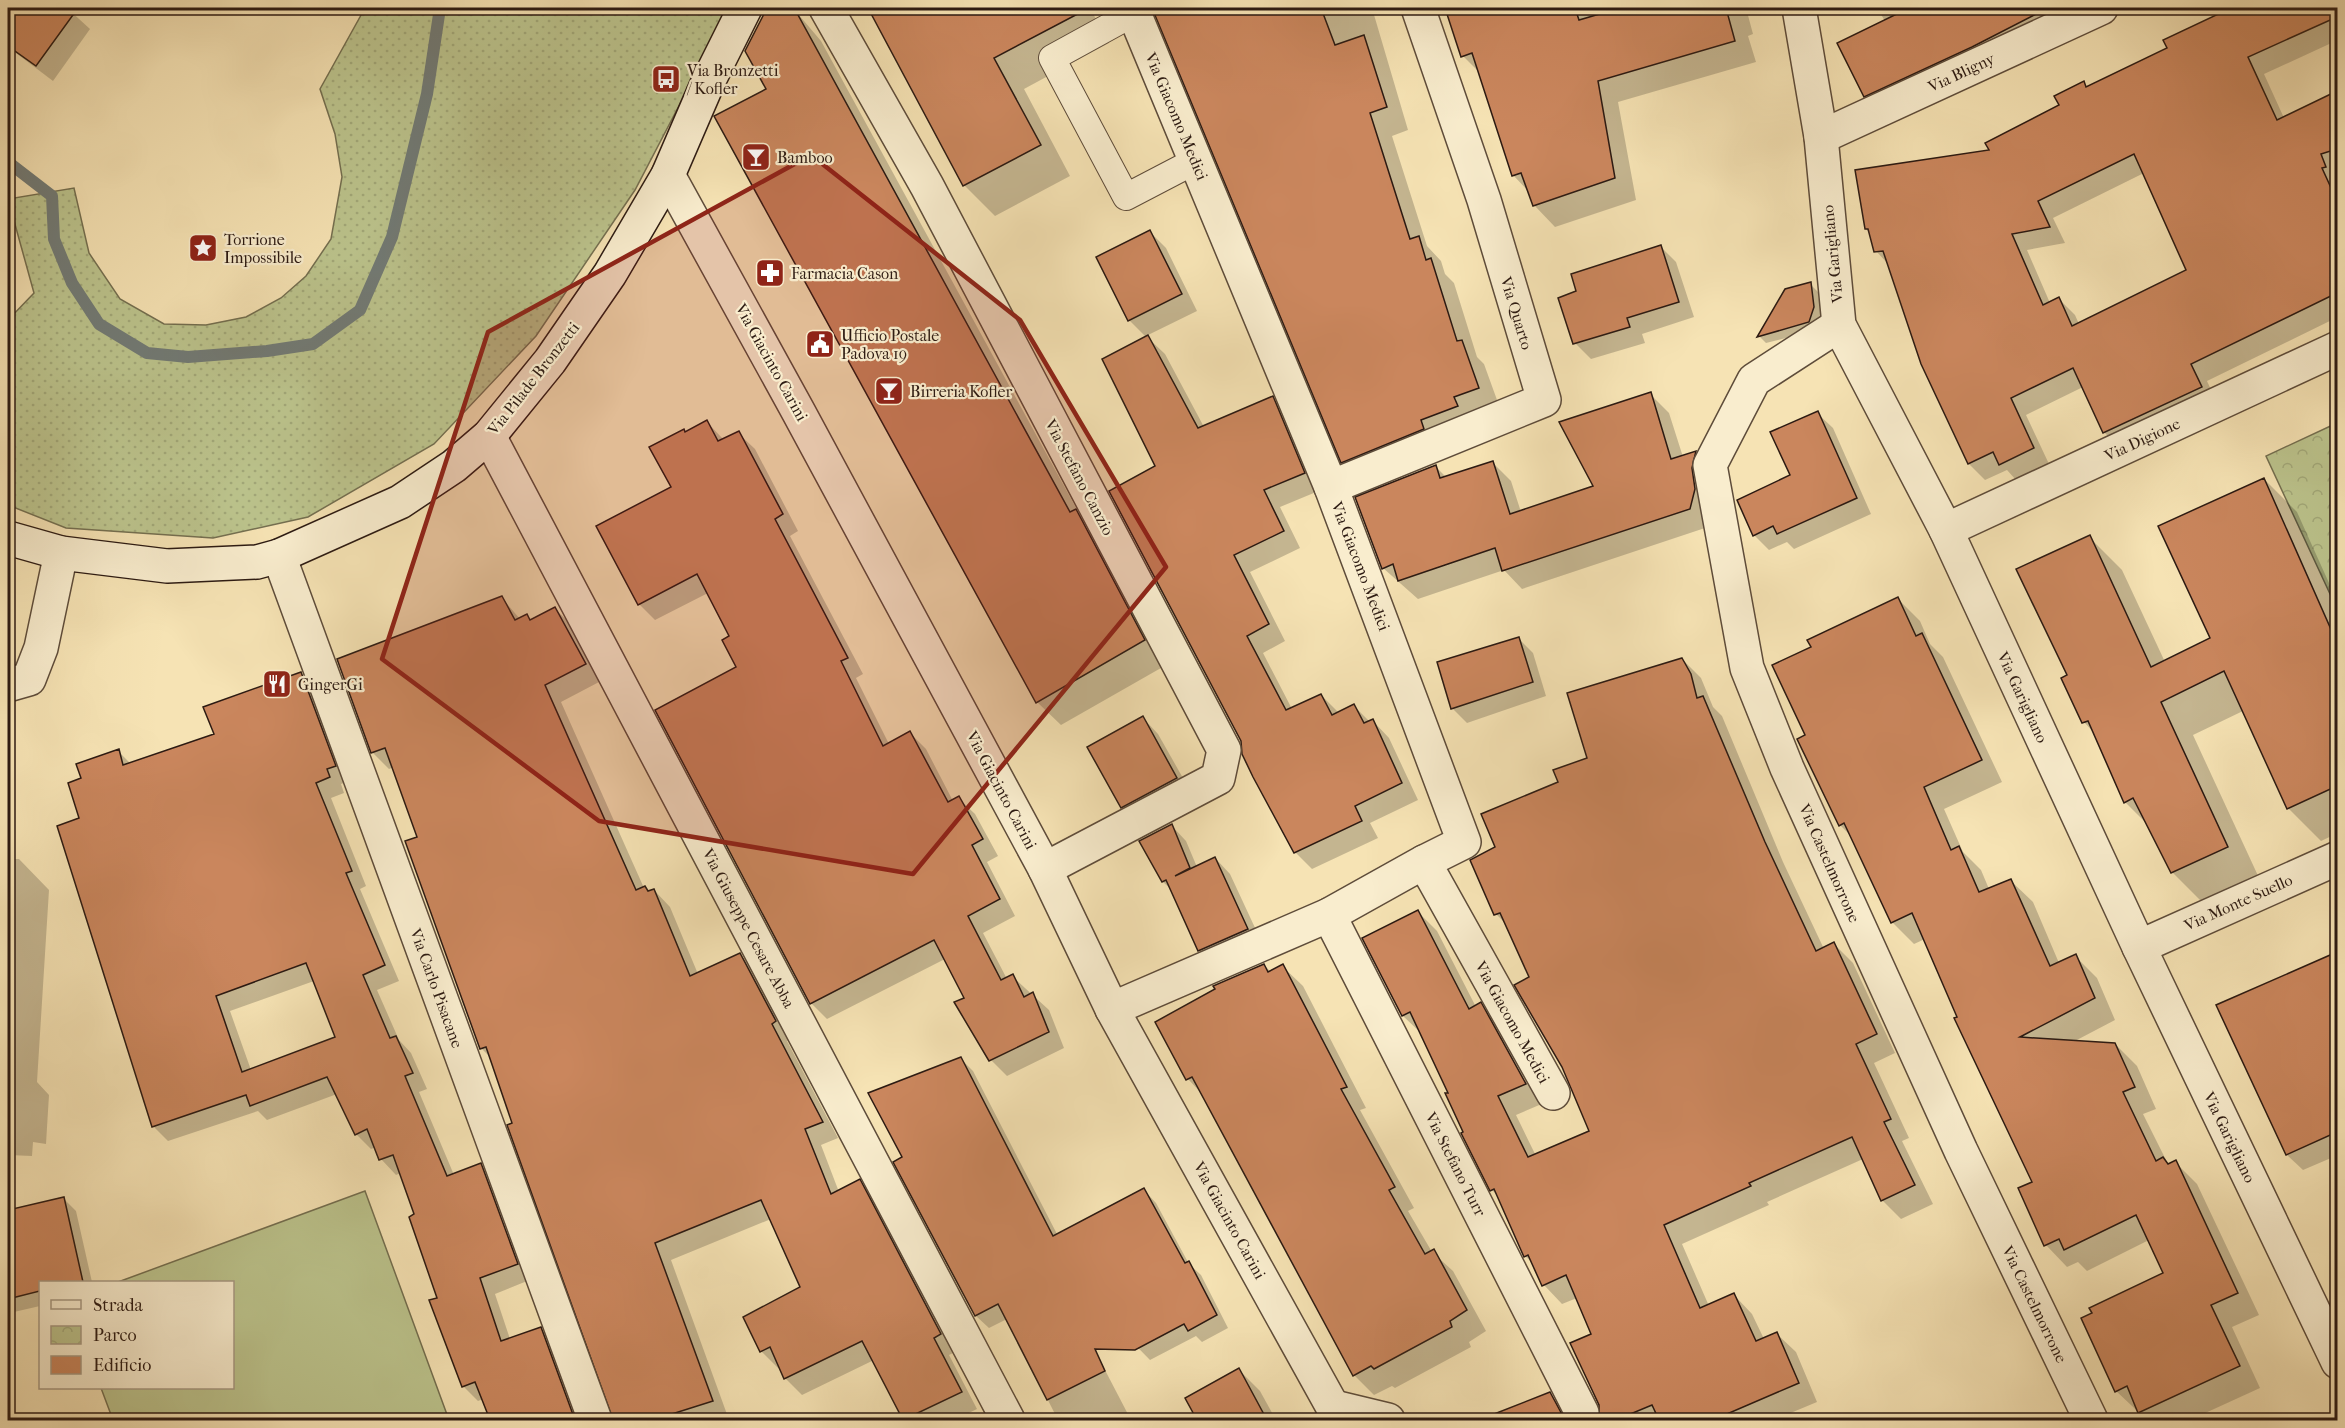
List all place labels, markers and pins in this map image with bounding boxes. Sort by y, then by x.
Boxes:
place label: Via Bronzetti / Kofler [686,61,779,98]
bus stop icon: Via Bronzetti / Kofler [650,63,682,95]
bar icon: Bamboo [740,141,772,173]
place label: Bamboo [777,148,833,167]
place label: Torrione Impossibile [224,230,302,267]
place icon: Torrione Impossibile [187,232,219,264]
pharmacy icon: Farmacia Cason [754,257,786,289]
place label: Farmacia Cason [791,264,899,283]
place label: Ufficio Postale Padova 19 [841,326,939,363]
public building icon: Ufficio Postale Padova 19 [804,328,836,360]
bar icon: Birreria Kofler [873,375,905,407]
place label: Birreria Kofler [910,382,1012,401]
restaurant icon: GingerGi [261,668,293,700]
place label: GingerGi [298,675,363,694]

